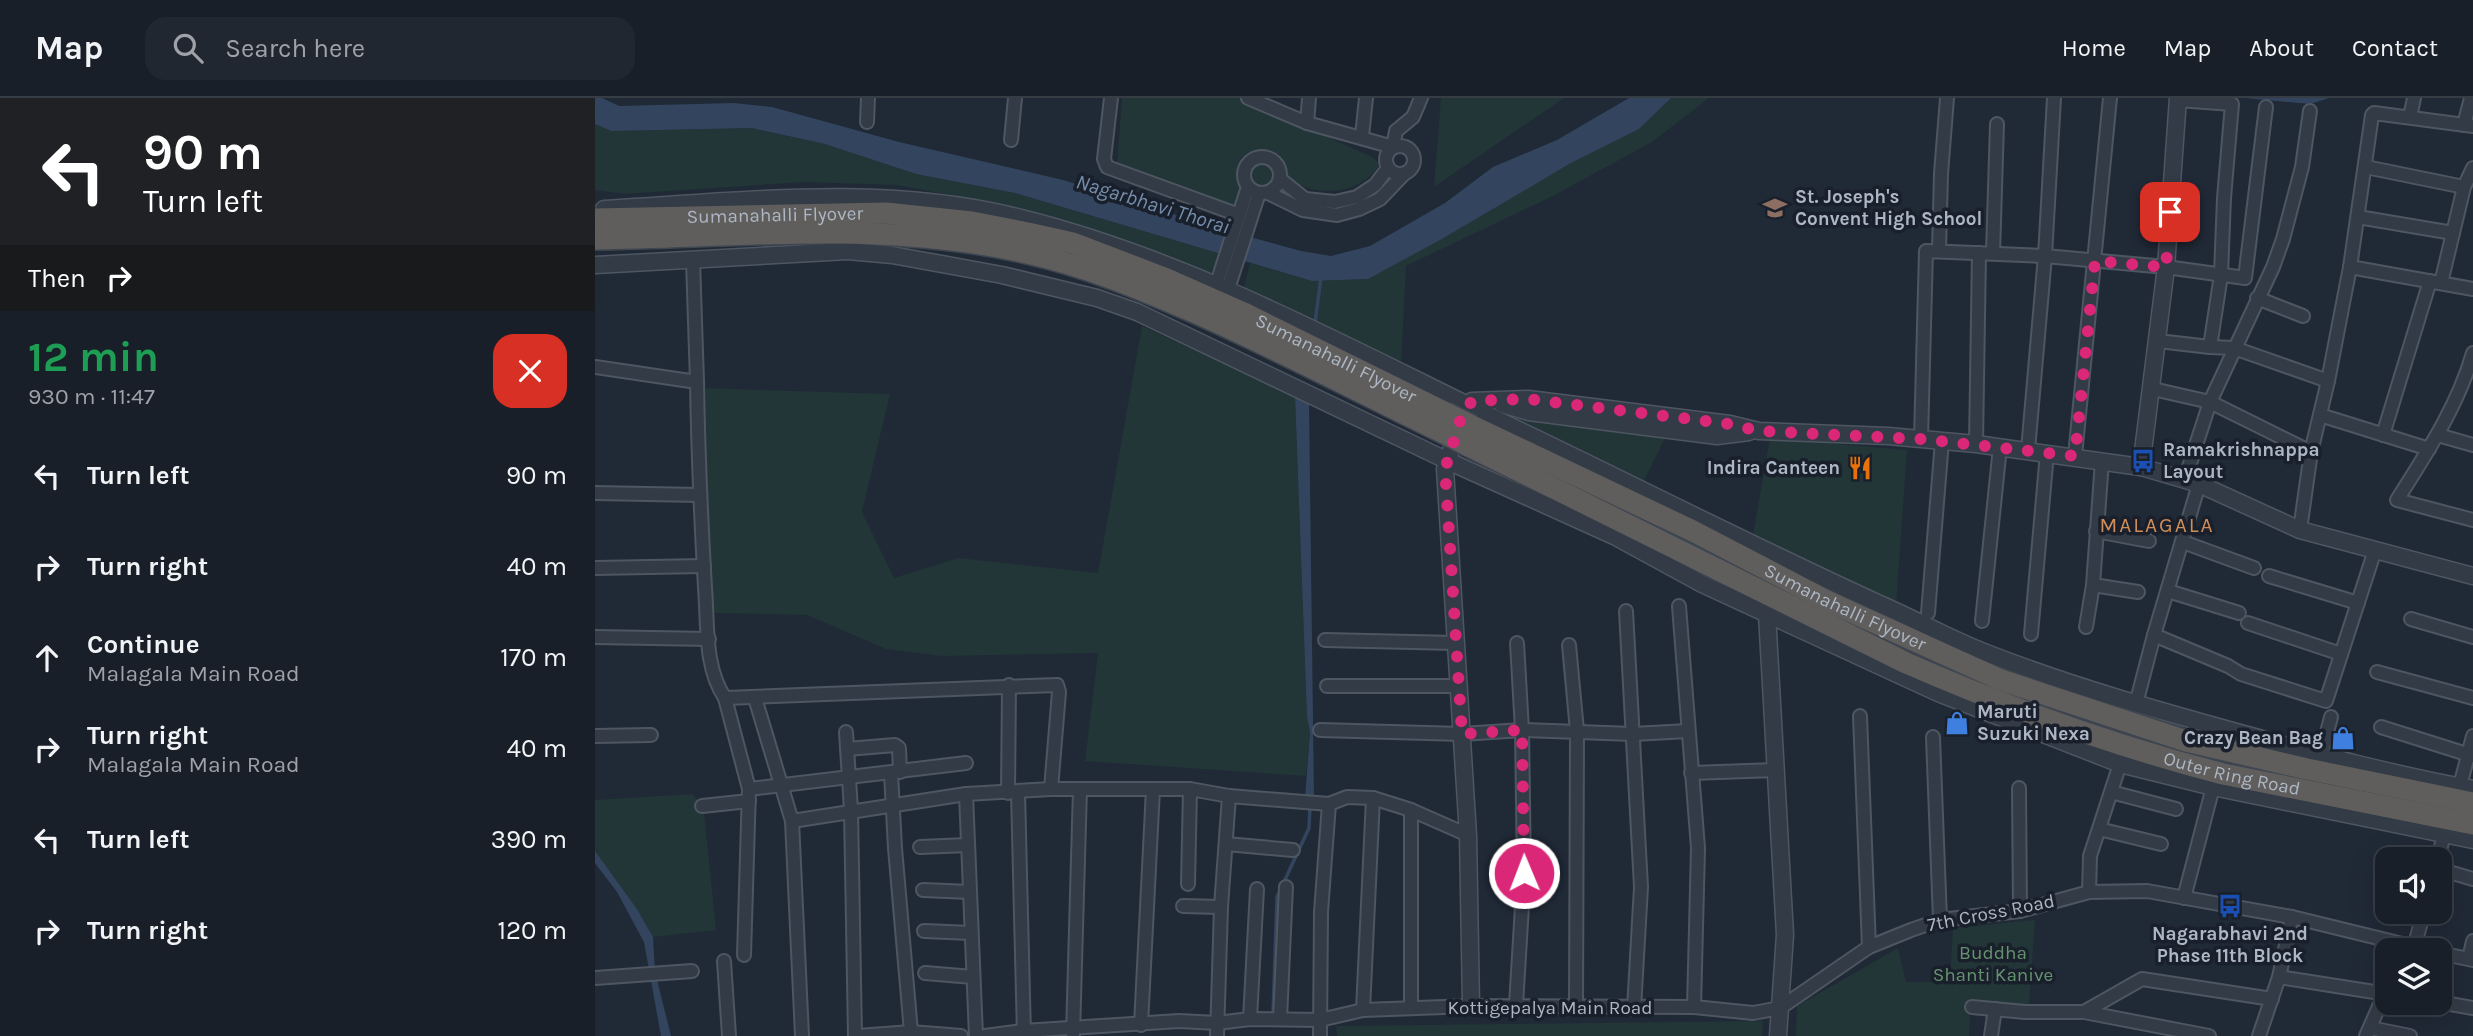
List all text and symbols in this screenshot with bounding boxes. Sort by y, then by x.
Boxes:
search box [145,17,635,80]
text: Map [35,29,103,67]
icon: search [169,29,207,67]
text: Search here [225,33,365,64]
text: Home [2062,34,2126,62]
text: Map [2164,34,2211,62]
text: About [2249,34,2314,62]
text: Contact [2352,34,2438,62]
text: 90 m [143,124,263,181]
icon: left [28,126,119,217]
water label: Nagarbhavi Thorai [1073,169,1233,239]
pin [2140,182,2200,242]
text: Turn left [143,183,263,220]
place label: St. Joseph's Convent High School [1795,186,1982,230]
icon: arrive [2151,193,2189,231]
school or university icon: St. Joseph's Convent High School [1761,194,1789,222]
street label: Sumanahalli Flyover [686,202,864,228]
icon: right [100,259,138,297]
text: Then [28,263,86,294]
street label: Sumanahalli Flyover [1252,309,1420,408]
text: 12 min [28,332,159,382]
button: close [493,334,567,408]
text: 930 m · 11:47 [28,383,155,410]
place label: Ramakrishnappa Layout [2163,439,2320,483]
bus stop icon: Ramakrishnappa Layout [2129,447,2157,475]
restaurant icon: Indira Canteen [1846,454,1874,482]
icon: left [28,457,66,495]
place label: Indira Canteen [1707,457,1840,479]
text: Turn left [87,460,189,491]
text: 90 m [506,460,567,491]
district label: MALAGALA [2099,513,2215,537]
icon: right [28,548,66,586]
text: Turn right [87,551,208,582]
text: 40 m [507,551,567,582]
street label: Sumanahalli Flyover [1761,559,1930,656]
text: Continue [87,629,199,660]
icon: ahead [28,639,66,677]
text: 170 m [500,642,567,673]
text: Malagala Main Road [87,660,300,687]
place label: Maruti Suzuki Nexa [1977,701,2090,745]
shop icon: Maruti Suzuki Nexa [1943,709,1971,737]
text: Turn right [87,720,208,751]
shop icon: Crazy Bean Bag [2329,724,2357,752]
place label: Crazy Bean Bag [2184,727,2323,749]
icon: right [28,730,66,768]
text: 40 m [507,733,567,764]
street label: Outer Ring Road [2161,747,2302,800]
text: Malagala Main Road [87,751,300,778]
icon: left [28,821,66,859]
text: Turn left [87,824,189,855]
text: 390 m [491,824,567,855]
position arrow [1487,836,1561,910]
map controls [2375,847,2452,1015]
button: sound [2375,847,2452,924]
street label: 7th Cross Road [1926,890,2056,936]
bus stop icon: Nagarabhavi 2nd Phase 11th Block [2216,892,2244,920]
icon: right [28,912,66,950]
text: Turn right [87,915,208,946]
text: 120 m [497,915,567,946]
place label: Nagarabhavi 2nd Phase 11th Block [2152,923,2308,967]
button: layers [2375,938,2452,1015]
park label: Buddha Shanti Kanive [1933,942,2053,986]
street label: Kottigepalya Main Road [1448,997,1653,1019]

